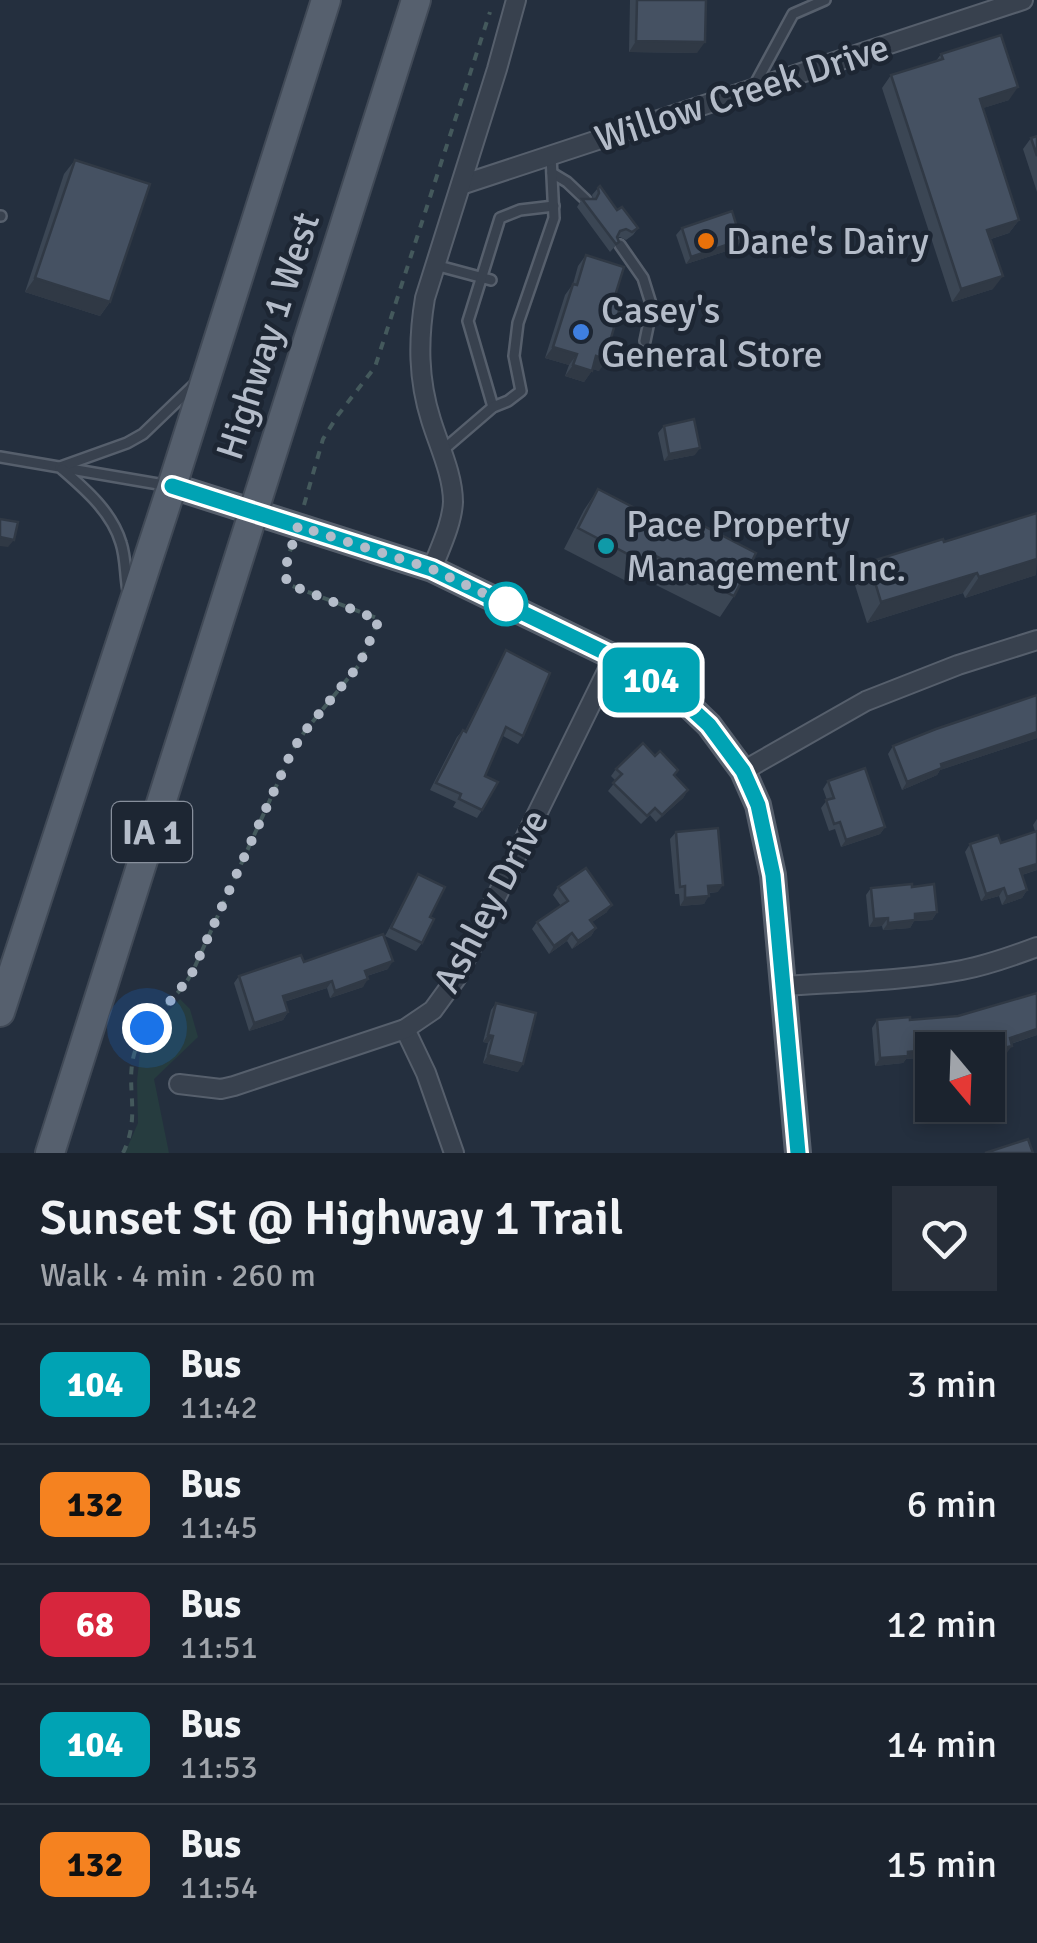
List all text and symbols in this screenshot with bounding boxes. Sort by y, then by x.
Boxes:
street label: Willow Creek Drive [589,23,895,163]
street label: Highway 1 West [206,207,330,465]
place label: Dane's Dairy [726,218,929,265]
marker: Dane's Dairy [695,230,717,252]
place label: Casey's General Store [601,287,823,378]
marker: Casey's General Store [570,321,592,343]
place label: Pace Property Management Inc. [626,501,906,592]
marker: Pace Property Management Inc. [595,535,617,557]
unlabelled marker [485,583,527,625]
line badge: 104 [594,648,708,712]
text: 104 [623,659,679,702]
street label: Ashley Drive [423,801,559,1001]
road number: IA 1 [112,802,192,862]
your location [122,1003,172,1053]
north arrow [915,1032,1005,1122]
map controls [915,1032,1005,1122]
button: heart [892,1186,997,1291]
text: Sunset St @ Highway 1 Trail [40,1189,623,1248]
text: Walk · 4 min · 260 m [40,1256,316,1295]
text: Bus [180,1341,241,1388]
text: 3 min [907,1361,997,1408]
text: 104 [67,1363,123,1406]
text: 11:42 [180,1388,258,1427]
text: Bus [180,1461,241,1508]
text: 6 min [907,1481,997,1528]
text: 132 [67,1483,123,1526]
text: 11:45 [180,1508,258,1547]
text: Bus [180,1581,241,1628]
text: 12 min [886,1601,997,1648]
text: 68 [76,1603,114,1646]
text: 11:51 [180,1628,258,1667]
text: Bus [180,1701,241,1748]
text: 14 min [886,1721,997,1768]
text: 104 [67,1723,123,1766]
text: 11:53 [180,1748,258,1787]
text: Bus [180,1821,241,1868]
text: 15 min [886,1841,997,1888]
text: 132 [67,1843,123,1886]
text: 11:54 [180,1868,258,1907]

